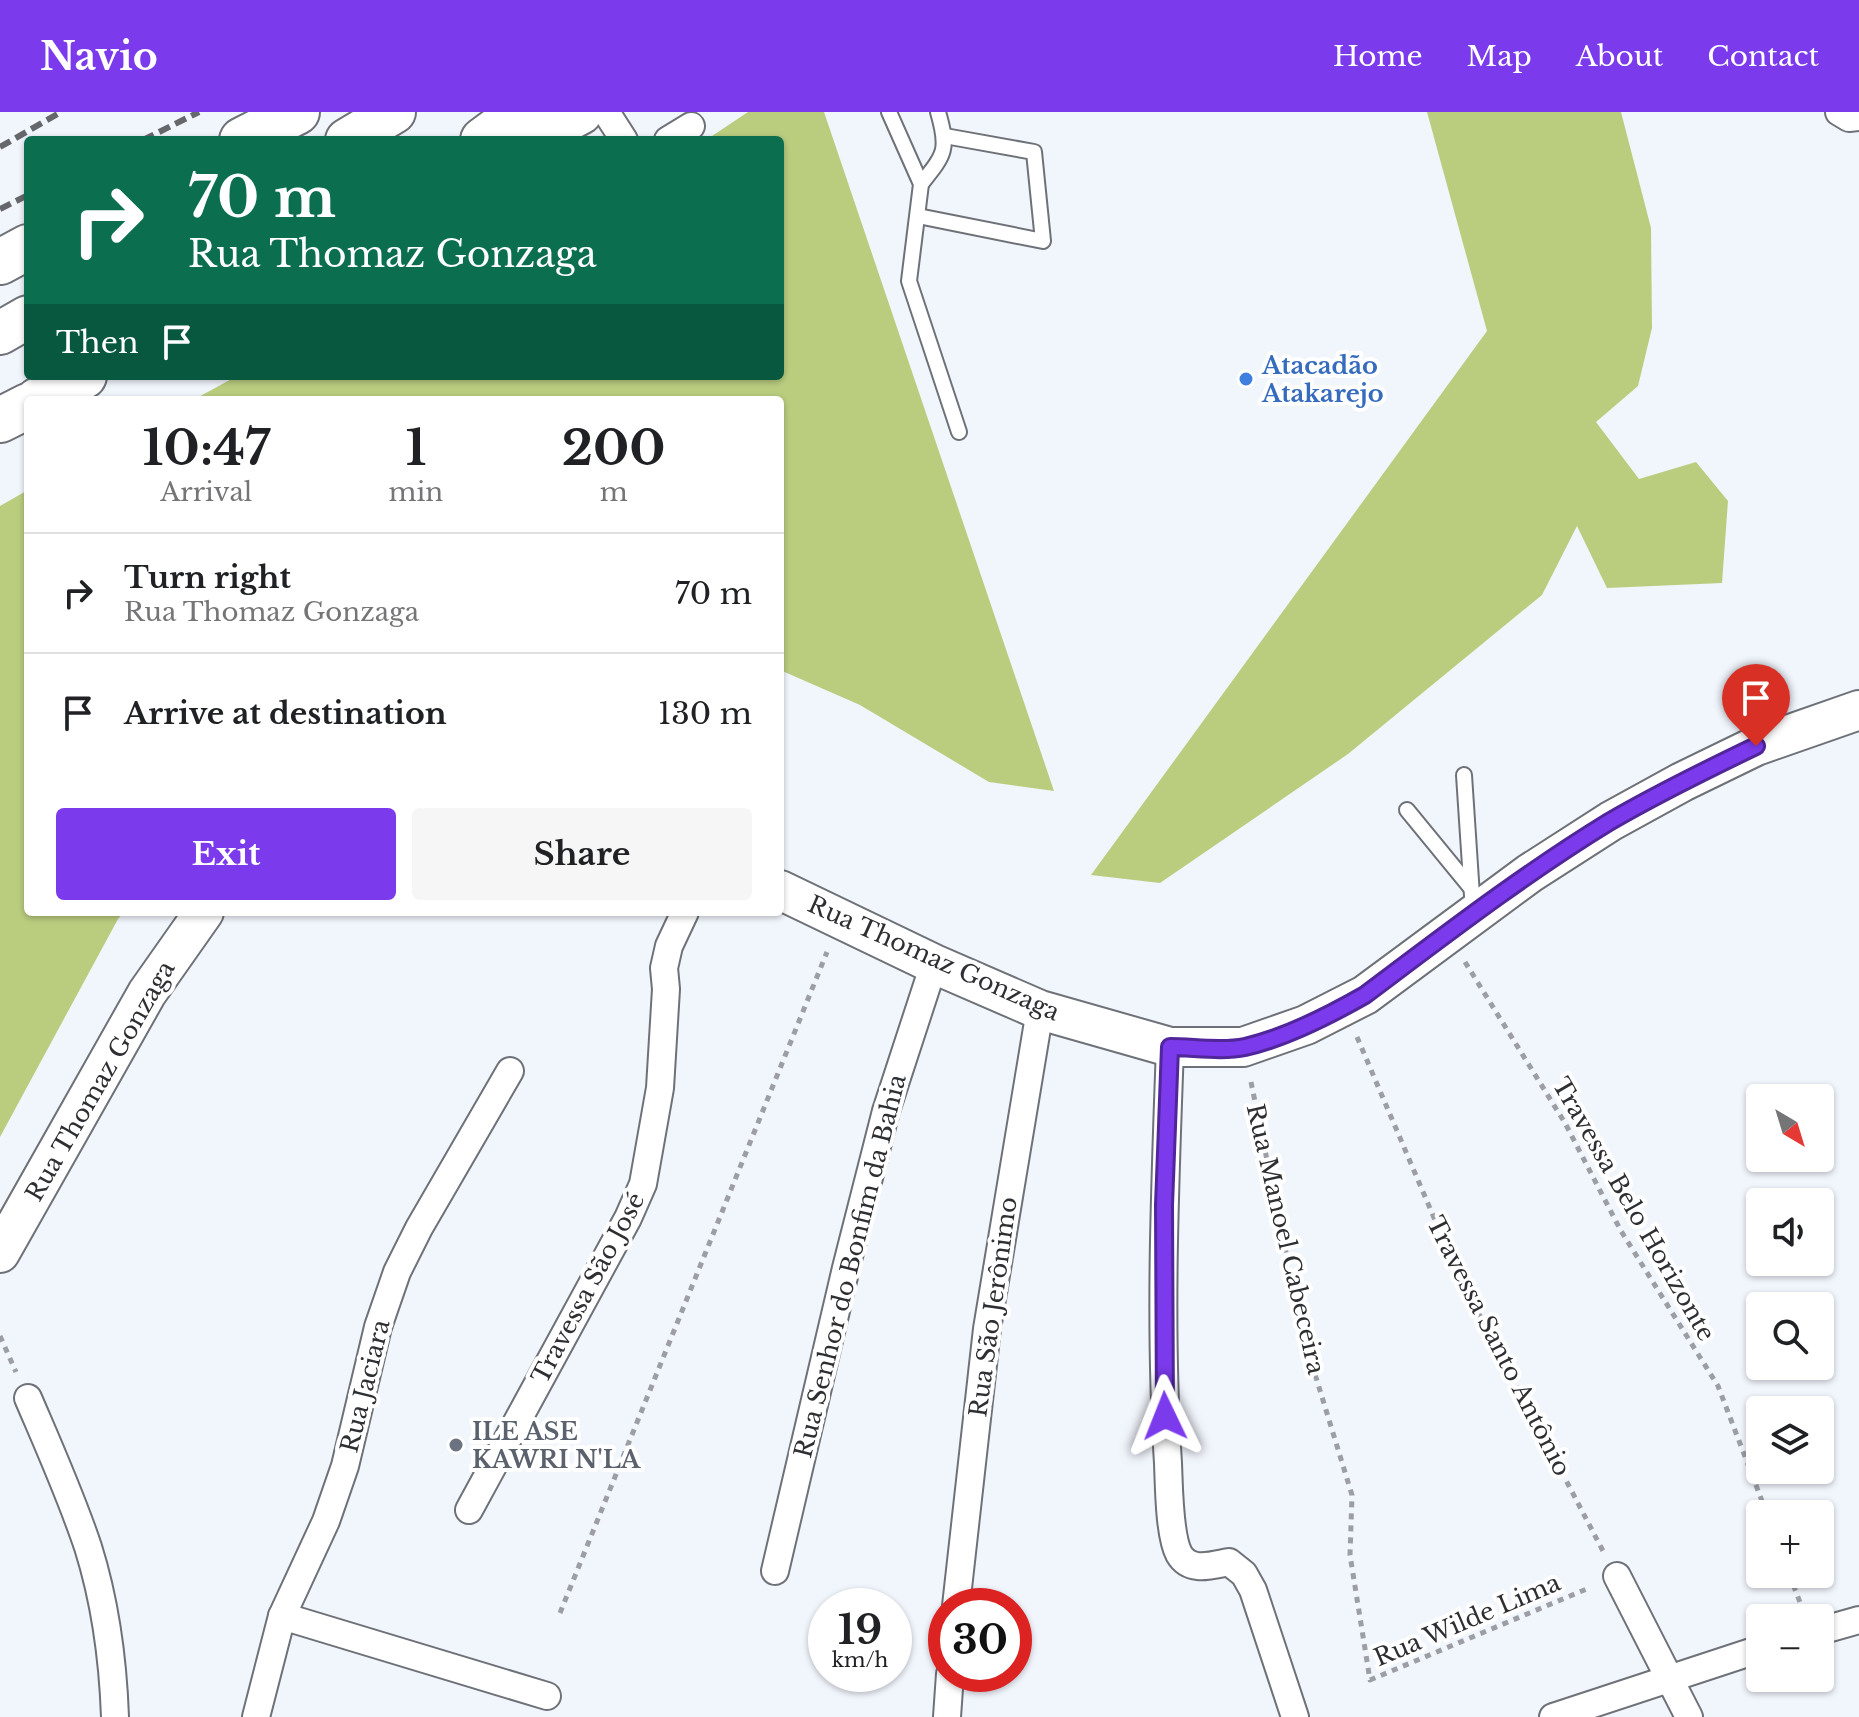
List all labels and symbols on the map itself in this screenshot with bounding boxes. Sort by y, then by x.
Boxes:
place label: Atacadão Atakarejo [1261,351,1384,408]
marker: Atacadão Atakarejo [1237,370,1255,388]
pin [1722,664,1790,746]
street label: Rua Thomaz Gonzaga [804,889,1065,1027]
street label: Rua Thomaz Gonzaga [19,955,181,1206]
street label: Rua Senhor do Bonfim da Bahia [788,1071,912,1461]
street label: Travessa Belo Horizonte [1547,1072,1721,1346]
north arrow [1746,1084,1834,1172]
street label: Rua Manoel Cabeceira [1241,1101,1331,1378]
street label: Travessa São José [525,1188,651,1388]
street label: Rua São Jerônimo [963,1195,1023,1419]
street label: Travessa Santo Antônio [1421,1211,1577,1481]
street label: Rua Jaciara [334,1316,396,1455]
position arrow [1123,1374,1207,1458]
place label: ILE ASE KAWRI N'LA [472,1417,642,1474]
marker: ILE ASE KAWRI N'LA [447,1436,465,1454]
street label: Rua Wilde Lima [1370,1567,1565,1672]
speed limit sign: 30 [928,1588,1032,1692]

